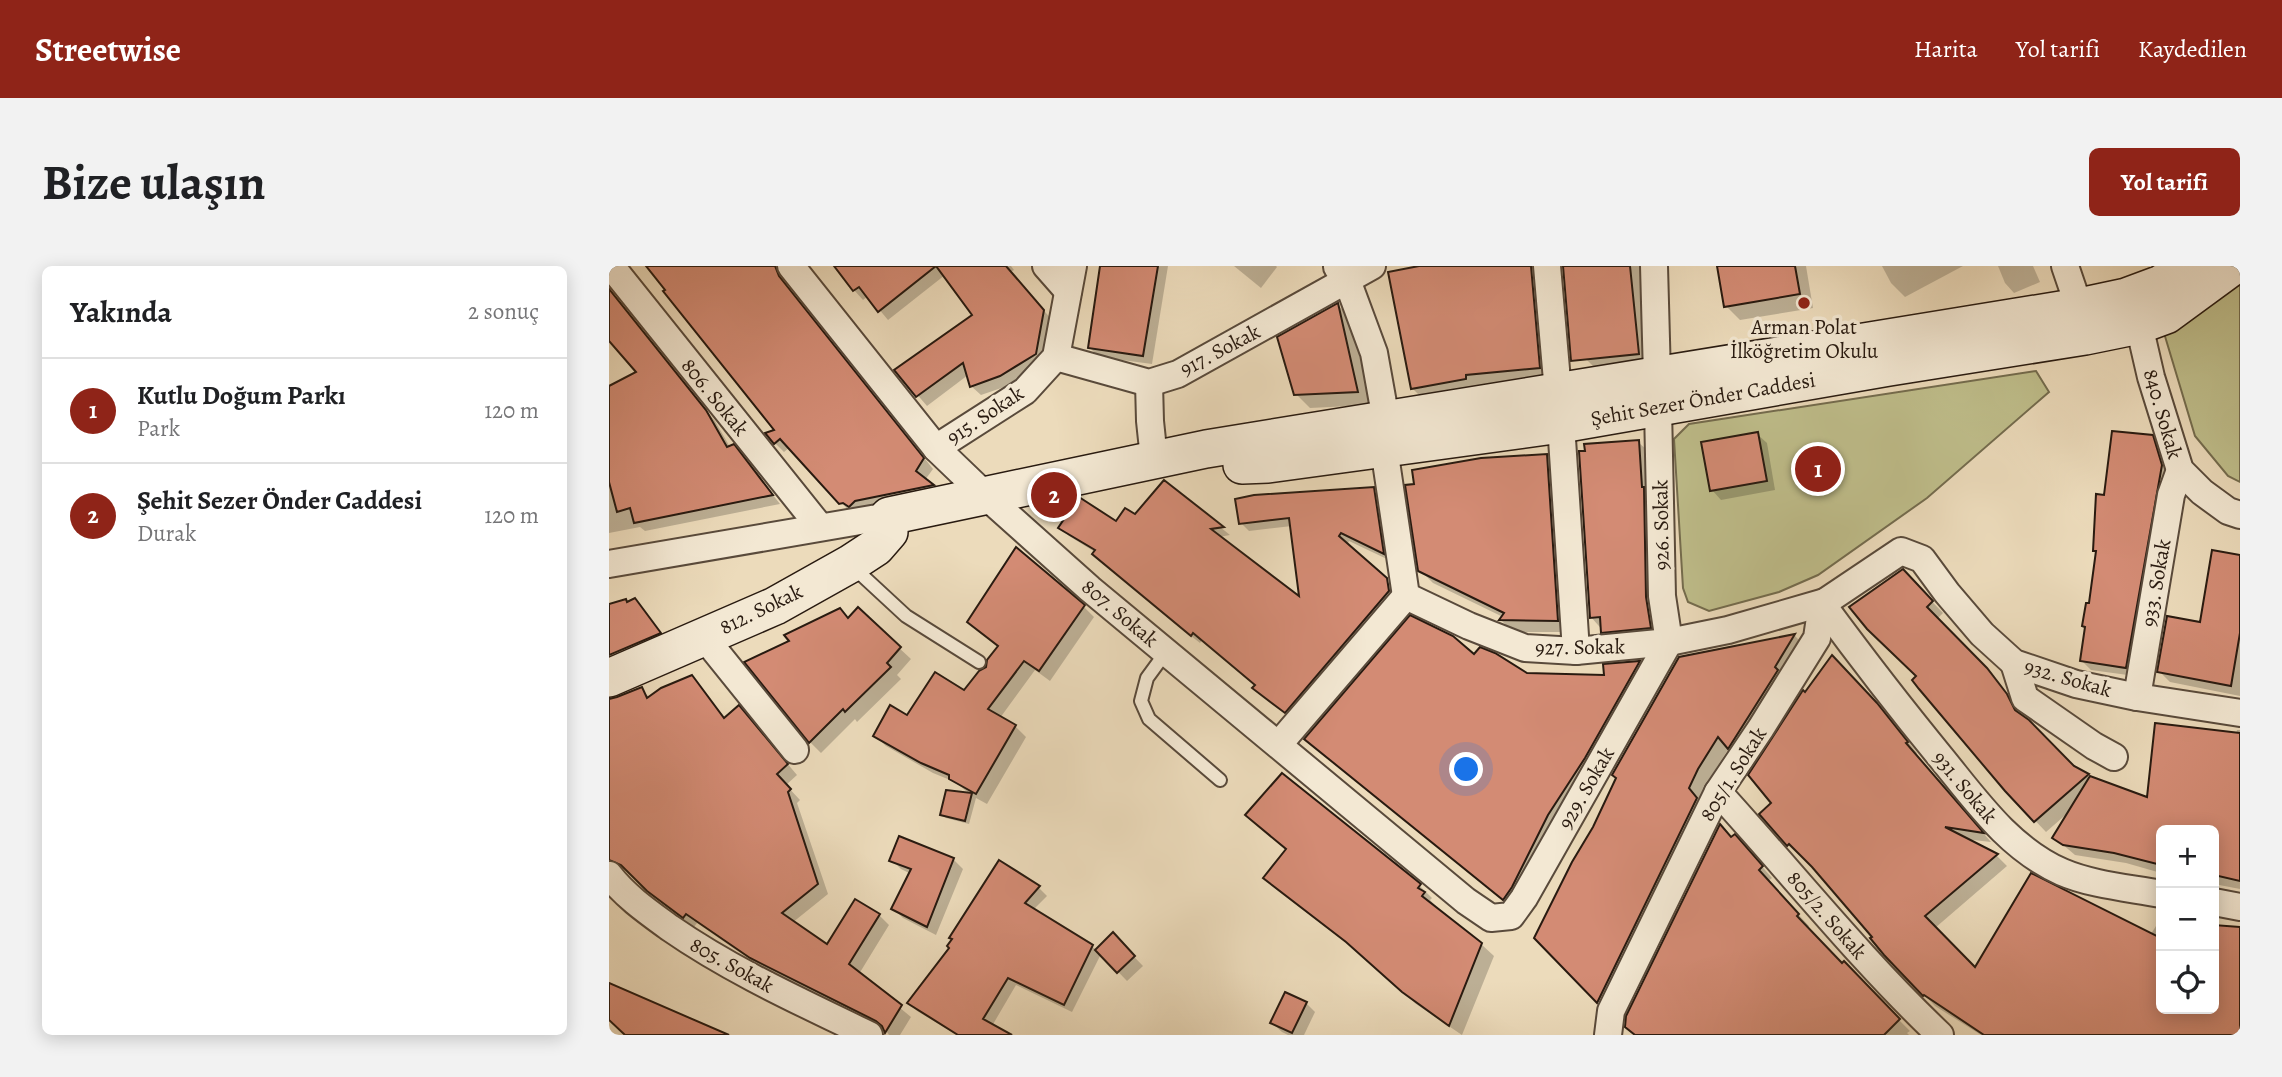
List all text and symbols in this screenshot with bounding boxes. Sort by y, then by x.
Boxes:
text: Streetwise [35,27,181,72]
text: Harita [1914,33,1978,65]
text: Yol tarifi [2016,33,2100,65]
text: Kaydedilen [2138,33,2247,65]
button: Yol tarifi [2089,148,2240,216]
text: Bize ulaşın [42,149,266,216]
text: Yakında [70,292,172,332]
marker: Arman Polat İlköğretim Okulu [1796,295,1812,311]
text: 2 sonuç [468,296,539,327]
place label: Arman Polat İlköğretim Okulu [1730,313,1879,365]
street label: 917. Sokak [1175,317,1266,383]
street label: 806. Sokak [675,352,755,442]
street label: Şehit Sezer Önder Caddesi [1588,365,1818,433]
street label: 840. Sokak [2137,366,2189,463]
text: Kutlu Doğum Parkı [137,378,346,413]
street label: 915. Sokak [941,379,1029,451]
text: 1 [89,395,97,426]
text: 120 m [484,395,539,426]
text: Park [137,413,180,444]
pin: 1 [1795,443,1841,495]
pin: 2 [1031,469,1077,521]
street label: 926. Sokak [1646,479,1676,571]
text: Şehit Sezer Önder Caddesi [137,483,422,518]
text: 2 [87,500,99,531]
text: 120 m [484,500,539,531]
text: Durak [137,518,196,549]
street label: 933. Sokak [2135,536,2178,629]
street label: 807. Sokak [1076,573,1165,654]
street label: 812. Sokak [715,577,808,641]
street label: 927. Sokak [1535,632,1626,662]
street label: 932. Sokak [2021,652,2116,704]
street label: 805/1. Sokak [1693,721,1773,826]
street label: 929. Sokak [1551,741,1621,834]
street label: 931. Sokak [1926,745,2004,830]
your location [1449,752,1483,786]
map controls [2156,825,2219,1014]
button: + [2156,825,2219,888]
street label: 805/2. Sokak [1781,865,1874,966]
button: − [2156,888,2219,951]
street label: 805. Sokak [685,930,779,1000]
button: locate [2156,951,2219,1014]

